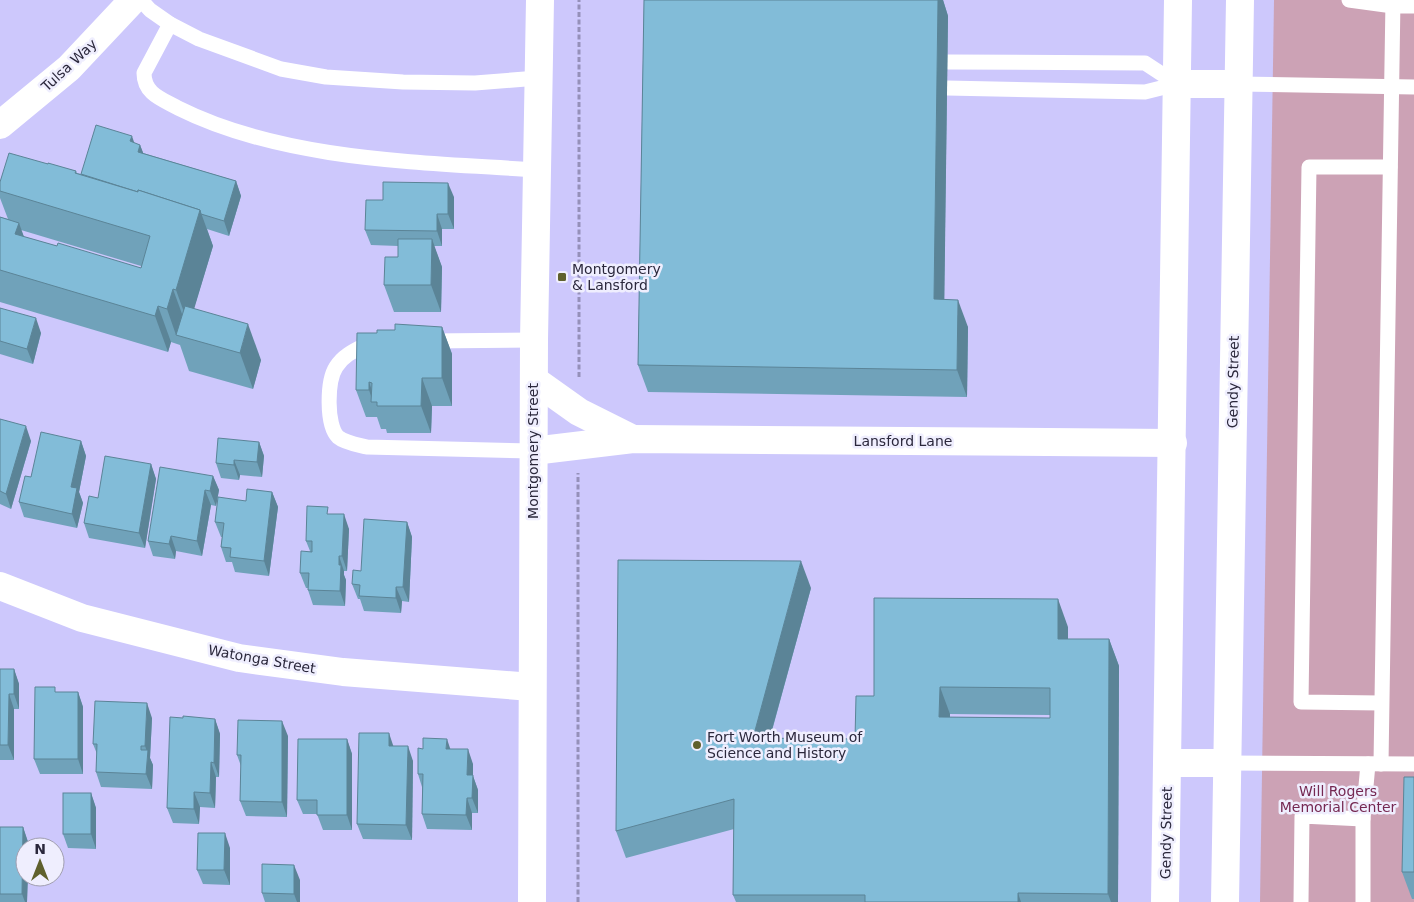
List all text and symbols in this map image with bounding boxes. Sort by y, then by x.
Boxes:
street label: Tulsa Way [37,36,100,95]
place label: Montgomery & Lansford [572,261,661,293]
marker: Montgomery & Lansford [556,271,568,283]
street label: Gendy Street [1224,335,1242,428]
street label: Montgomery Street [525,383,541,519]
street label: Lansford Lane [854,433,952,449]
street label: Watonga Street [207,642,318,676]
place label: Fort Worth Museum of Science and History [707,729,863,761]
marker: Fort Worth Museum of Science and History [691,739,703,751]
park label: Will Rogers Memorial Center [1280,783,1397,815]
street label: Gendy Street [1157,786,1175,879]
north arrow [15,837,65,887]
text: N [34,841,46,857]

